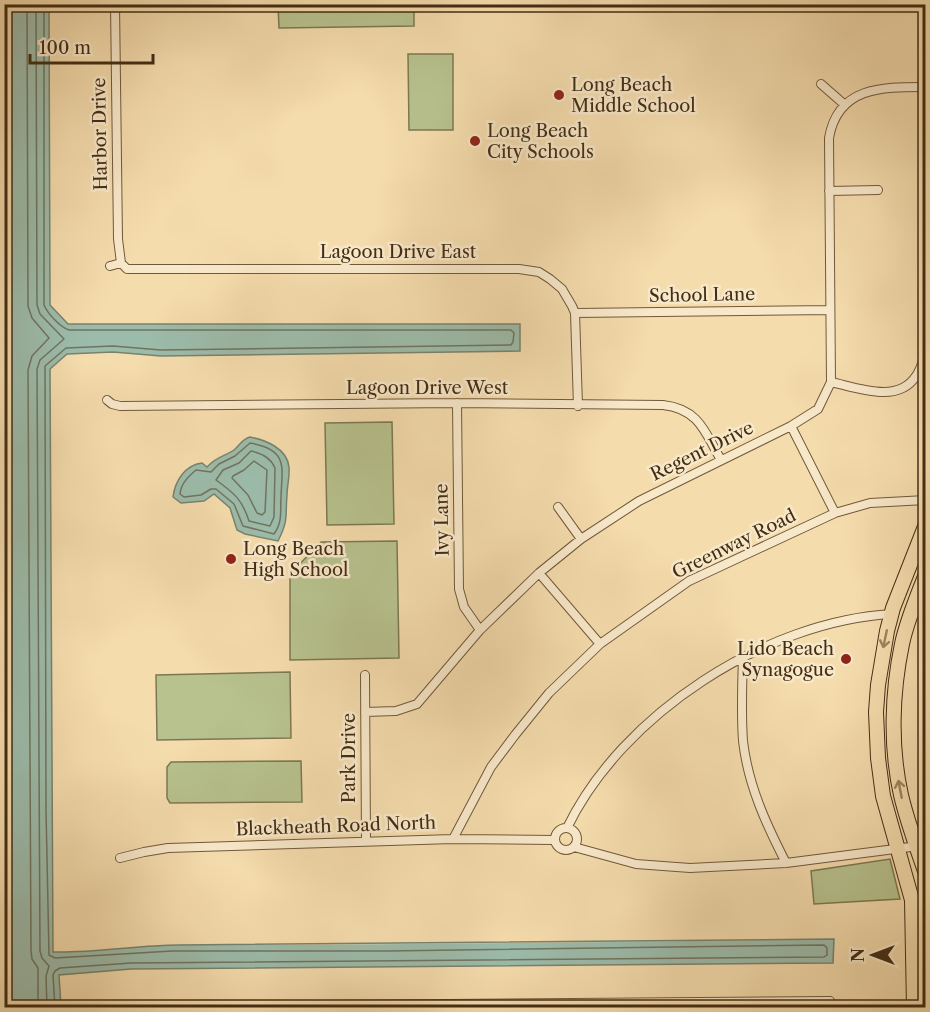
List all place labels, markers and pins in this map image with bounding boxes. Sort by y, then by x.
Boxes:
place label: Long Beach Middle School [571,74,696,117]
marker: Long Beach Middle School [552,88,566,102]
place label: Long Beach City Schools [487,120,594,163]
marker: Long Beach City Schools [468,134,482,148]
place label: Long Beach High School [243,538,348,581]
marker: Long Beach High School [224,552,238,566]
place label: Lido Beach Synagogue [737,638,834,681]
marker: Lido Beach Synagogue [839,652,853,666]

